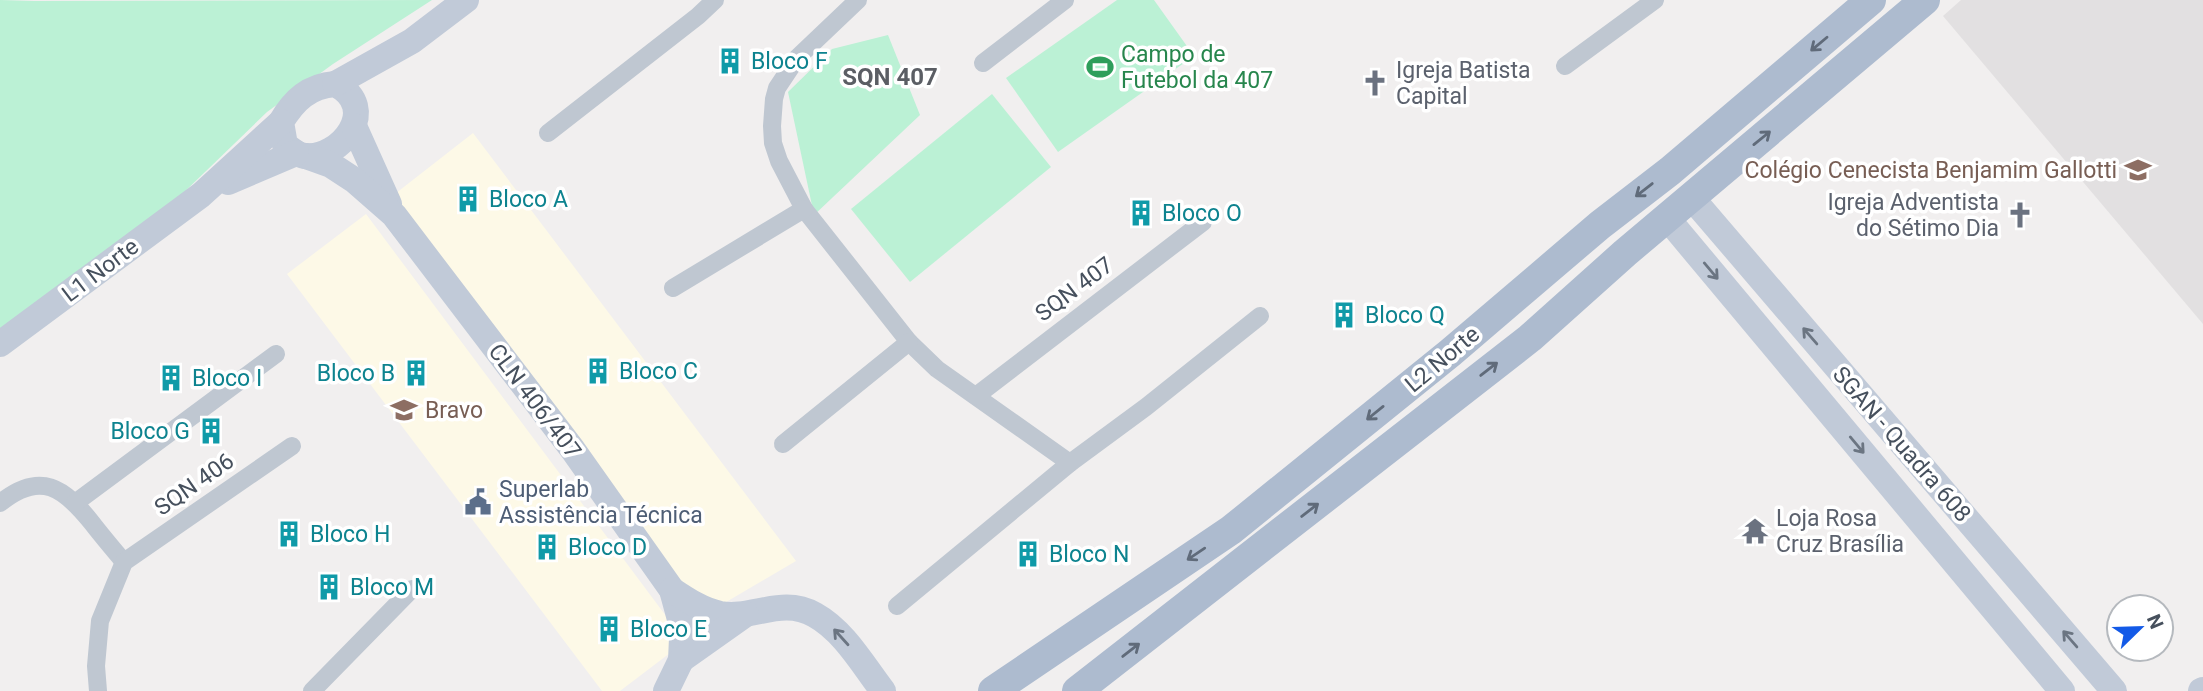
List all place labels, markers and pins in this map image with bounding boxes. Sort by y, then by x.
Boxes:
place label: Campo de Futebol da 407 [1121,41,1273,94]
building icon: Bloco F [715,46,745,76]
place label: Bloco F [751,48,828,75]
sports icon: Campo de Futebol da 407 [1085,52,1115,82]
place label: Igreja Batista Capital [1396,57,1531,110]
church icon: Igreja Batista Capital [1360,68,1390,98]
school or university icon: Colégio Cenecista Benjamim Gallotti [2123,155,2153,185]
place label: Colégio Cenecista Benjamim Gallotti [1744,157,2117,184]
building icon: Bloco A [453,184,483,214]
place label: Bloco A [489,186,568,213]
place label: Igreja Adventista do Sétimo Dia [1827,189,1999,242]
building icon: Bloco O [1126,198,1156,228]
place label: Bloco O [1162,200,1242,227]
church icon: Igreja Adventista do Sétimo Dia [2005,200,2035,230]
building icon: Bloco Q [1329,300,1359,330]
place label: Bloco Q [1365,302,1445,329]
building icon: Bloco C [583,356,613,386]
building icon: Bloco B [401,358,431,388]
place label: Bloco C [619,358,698,385]
place label: Bloco B [317,360,395,387]
building icon: Bloco I [156,363,186,393]
place label: Bloco I [192,365,262,392]
school or university icon: Bravo [389,395,419,425]
place label: Bravo [425,397,483,424]
building icon: Bloco G [196,416,226,446]
place label: Bloco G [110,418,190,445]
place label: Superlab Assistência Técnica [499,476,703,529]
public building icon: Superlab Assistência Técnica [463,487,493,517]
place label: Loja Rosa Cruz Brasília [1776,505,1904,558]
temple icon: Loja Rosa Cruz Brasília [1740,516,1770,546]
building icon: Bloco H [274,519,304,549]
place label: Bloco H [310,521,390,548]
building icon: Bloco D [532,532,562,562]
place label: Bloco D [568,534,647,561]
building icon: Bloco N [1013,539,1043,569]
place label: Bloco N [1049,541,1129,568]
building icon: Bloco M [314,572,344,602]
place label: Bloco M [350,574,434,601]
building icon: Bloco E [594,614,624,644]
place label: Bloco E [630,616,707,643]

